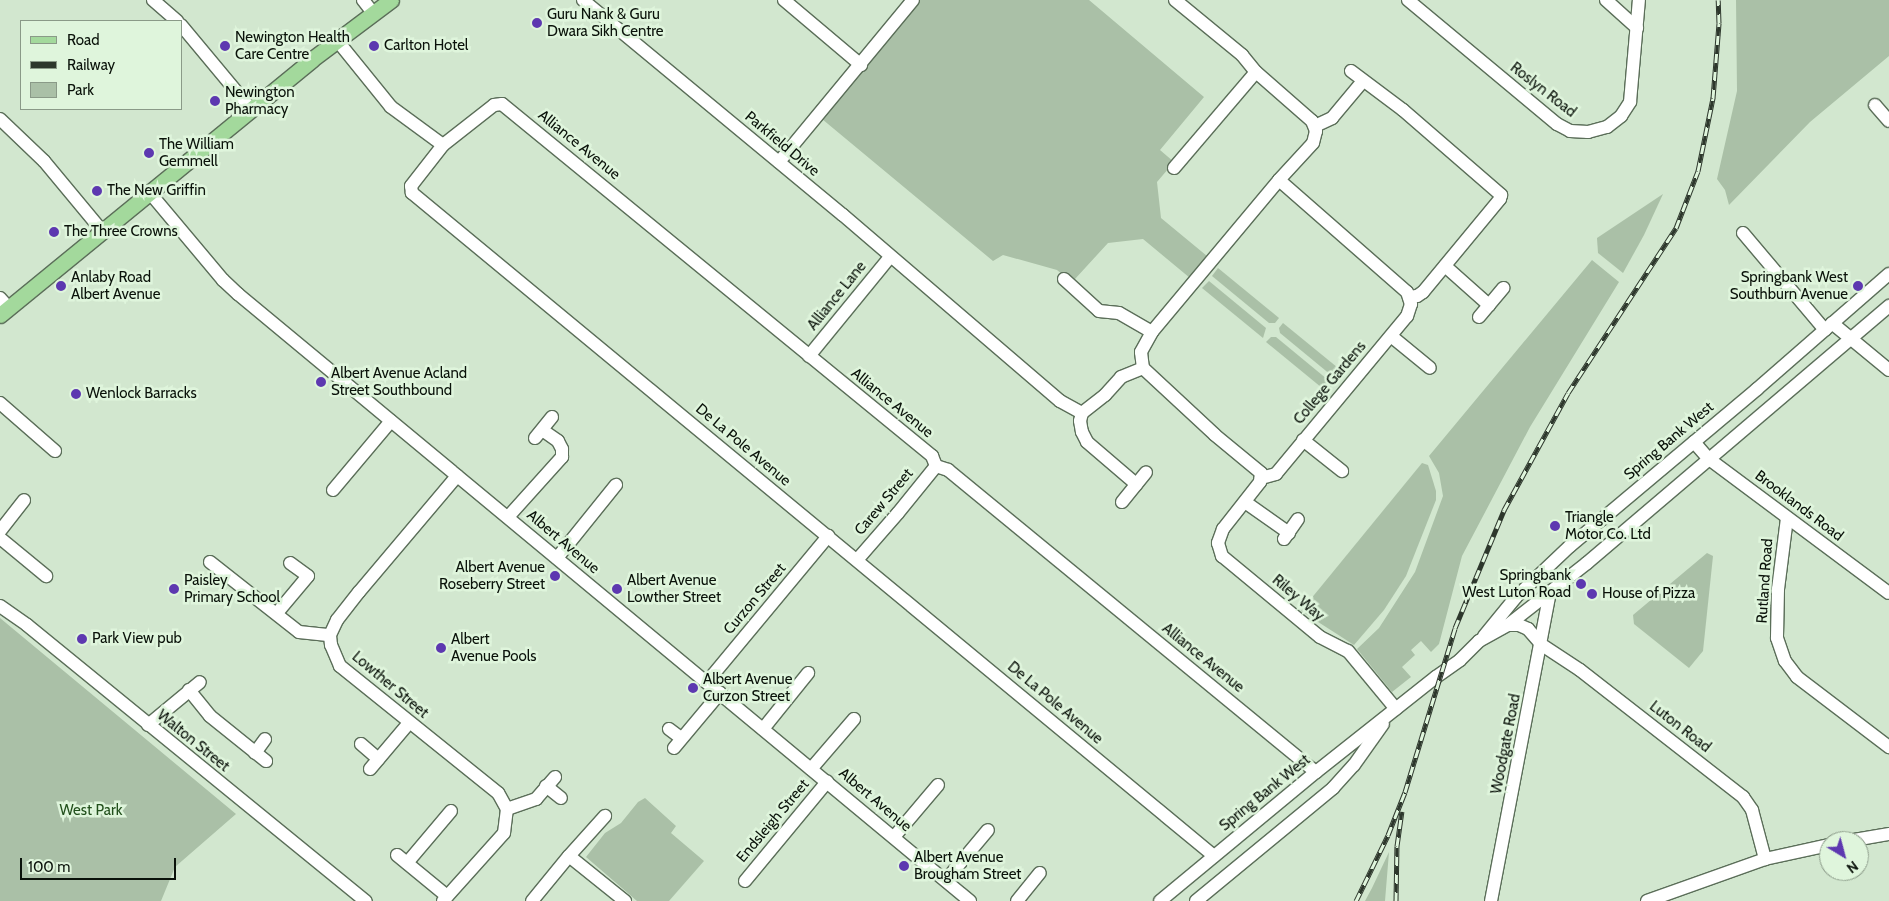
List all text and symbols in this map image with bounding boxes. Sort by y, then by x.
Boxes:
place label: Guru Nank & Guru Dwara Sikh Centre [547,5,663,40]
marker: Guru Nank & Guru Dwara Sikh Centre [531,17,543,29]
legend [20,20,182,110]
place label: Newington Health Care Centre [235,28,350,63]
text: Road [67,31,100,49]
place label: Carlton Hotel [384,37,468,55]
marker: Newington Health Care Centre [219,40,231,52]
marker: Carlton Hotel [368,40,380,52]
text: Railway [67,56,115,74]
street label: Roslyn Road [1507,59,1579,121]
text: Park [67,81,94,99]
place label: Newington Pharmacy [225,83,295,118]
marker: Newington Pharmacy [209,95,221,107]
street label: Alliance Avenue [534,106,624,184]
street label: Parkfield Drive [741,108,823,180]
place label: The William Gemmell [159,135,234,170]
marker: The William Gemmell [143,147,155,159]
place label: The New Griffin [107,182,206,200]
marker: The New Griffin [91,185,103,197]
place label: The Three Crowns [64,223,178,241]
marker: The Three Crowns [48,226,60,238]
street label: Alliance Lane [804,258,870,334]
place label: Anlaby Road Albert Avenue [71,268,160,303]
place label: Springbank West Southburn Avenue [1730,268,1848,303]
marker: Anlaby Road Albert Avenue [55,280,67,292]
marker: Springbank West Southburn Avenue [1852,280,1864,292]
street label: College Gardens [1290,338,1370,428]
place label: Albert Avenue Acland Street Southbound [331,364,467,399]
street label: Alliance Avenue [847,364,937,442]
marker: Albert Avenue Acland Street Southbound [315,376,327,388]
place label: Wenlock Barracks [86,385,197,403]
marker: Wenlock Barracks [70,388,82,400]
street label: Spring Bank West [1621,398,1717,484]
street label: De La Pole Avenue [692,400,794,490]
street label: Carew Street [851,465,917,539]
street label: Brooklands Road [1751,467,1847,545]
street label: Albert Avenue [523,506,603,578]
place label: Triangle Motor Co. Ltd [1565,508,1651,543]
marker: Triangle Motor Co. Ltd [1549,520,1561,532]
street label: Rutland Road [1753,538,1777,624]
place label: Albert Avenue Roseberry Street [439,558,545,593]
street label: Curzon Street [720,560,790,638]
place label: Springbank West Luton Road [1462,566,1571,601]
marker: Albert Avenue Roseberry Street [549,570,561,582]
place label: Paisley Primary School [184,571,280,606]
place label: Albert Avenue Lowther Street [627,571,721,606]
street label: Riley Way [1268,571,1328,625]
marker: Springbank West Luton Road [1575,578,1587,590]
marker: Paisley Primary School [168,583,180,595]
marker: Albert Avenue Lowther Street [611,583,623,595]
place label: House of Pizza [1602,585,1695,603]
marker: House of Pizza [1586,588,1598,600]
street label: Alliance Avenue [1158,619,1248,697]
place label: Park View pub [92,630,182,648]
place label: Albert Avenue Pools [451,630,537,665]
marker: Park View pub [76,633,88,645]
marker: Albert Avenue Pools [435,642,447,654]
street label: Lowther Street [348,648,432,722]
street label: De La Pole Avenue [1004,658,1106,748]
place label: Albert Avenue Curzon Street [703,670,792,705]
marker: Albert Avenue Curzon Street [687,682,699,694]
street label: Woodgate Road [1487,692,1525,796]
street label: Luton Road [1646,697,1714,757]
street label: Walton Street [153,706,233,776]
street label: Spring Bank West [1216,751,1314,835]
street label: Albert Avenue [835,764,915,836]
street label: Endsleigh Street [733,776,813,866]
park label: West Park [60,802,122,820]
north arrow [1819,831,1869,881]
scale bar [22,848,179,880]
place label: Albert Avenue Brougham Street [914,848,1021,883]
text: N [1843,857,1862,877]
text: 100 m [28,858,70,876]
marker: Albert Avenue Brougham Street [898,860,910,872]

